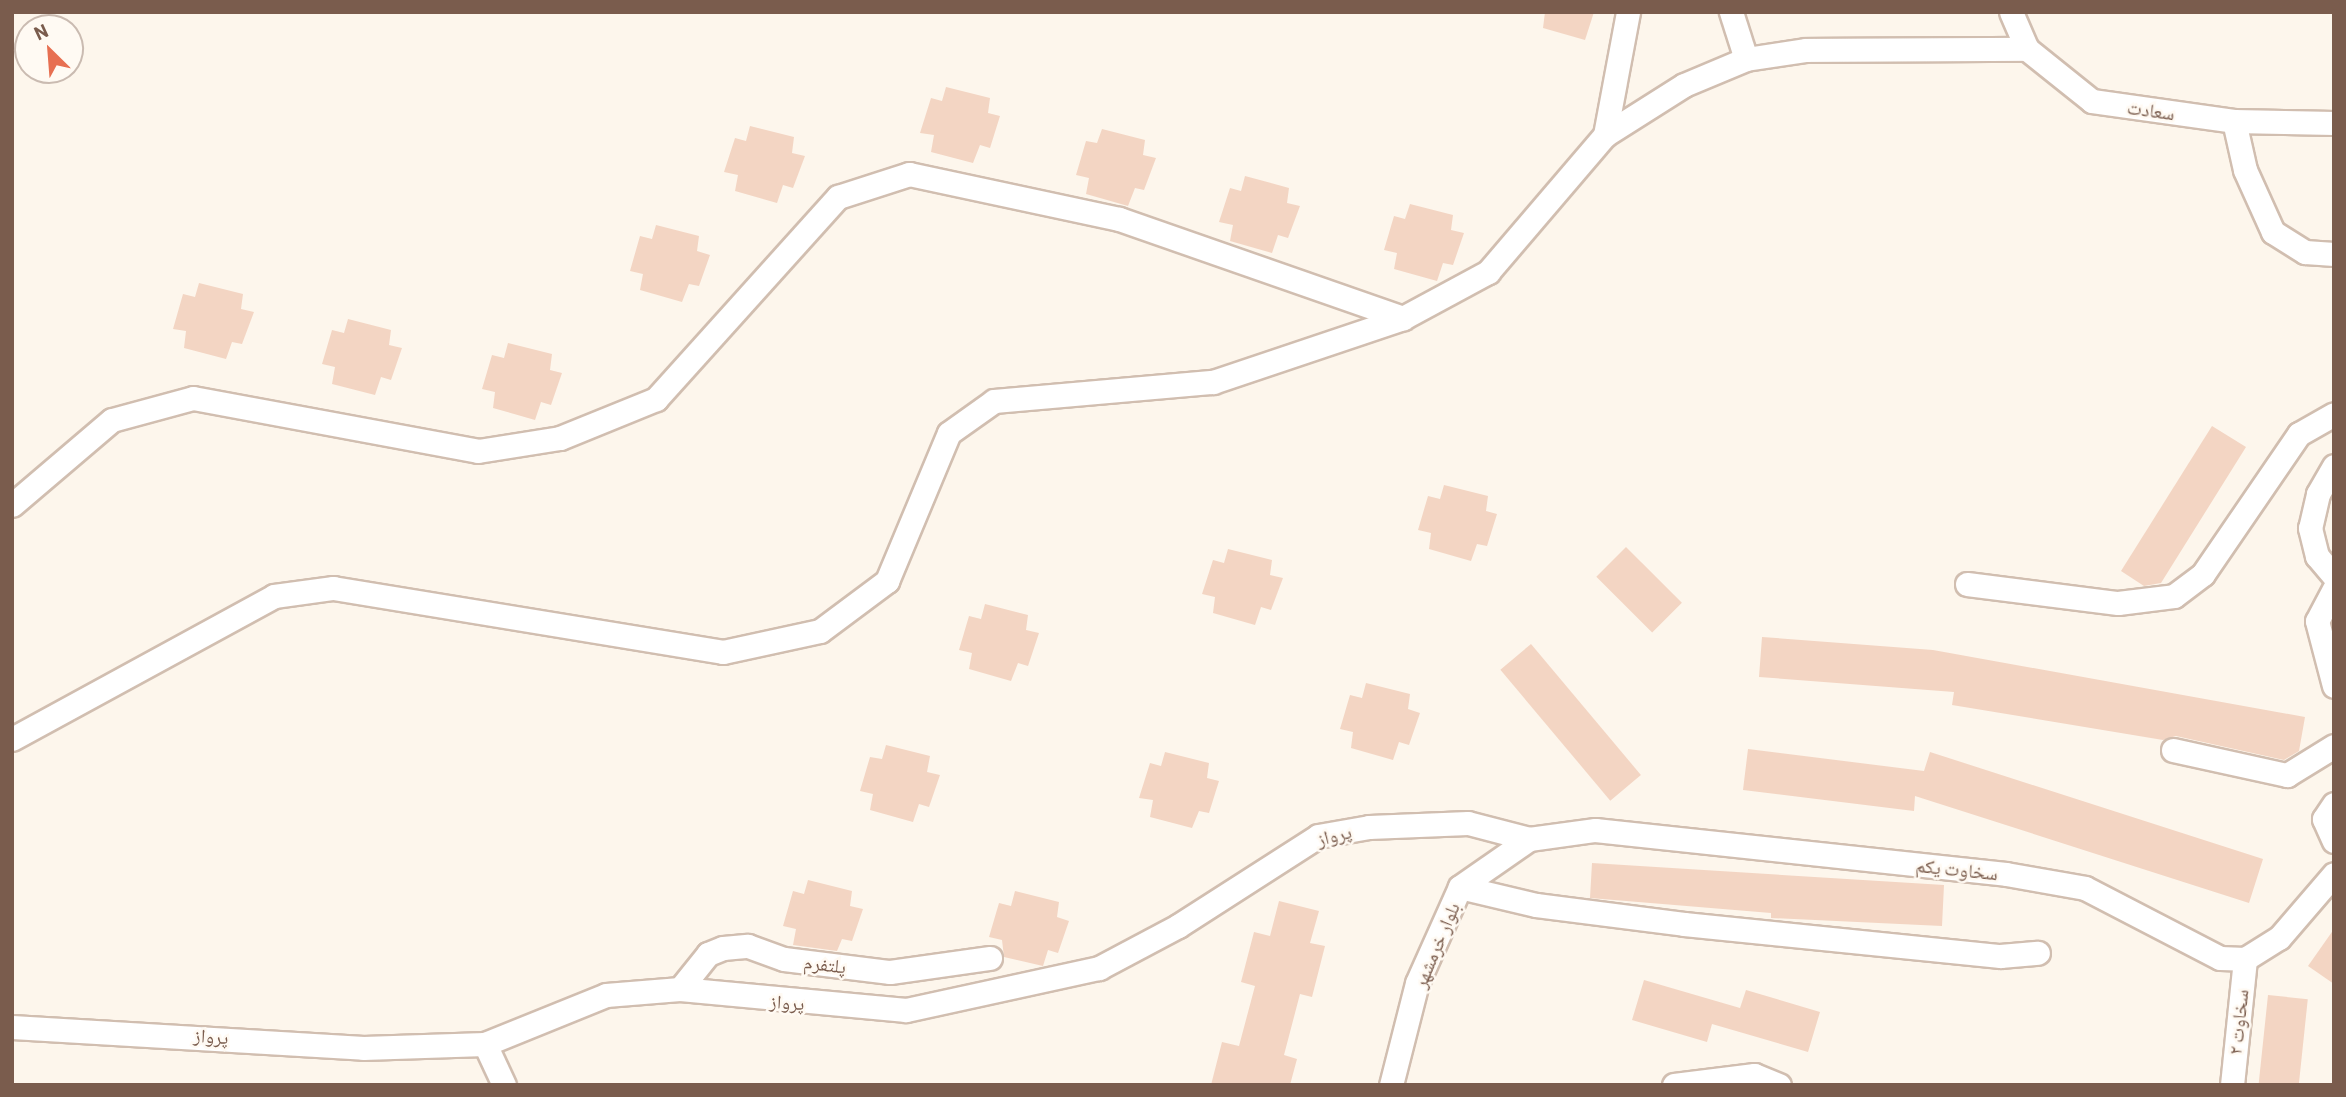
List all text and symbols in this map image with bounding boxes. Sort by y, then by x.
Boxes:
north arrow [14,14,84,84]
text: N [30,18,51,44]
street label: سعادت [2126,95,2176,125]
street label: پرواز [1314,820,1354,850]
street label: سخاوت یکم [1915,853,1999,885]
street label: بلوار خرمشهر [1408,899,1464,991]
street label: پلتفرم [803,950,847,978]
street label: سخاوت ۲ [2223,988,2253,1056]
street label: پرواز [769,989,805,1015]
street label: پرواز [193,1023,229,1049]

